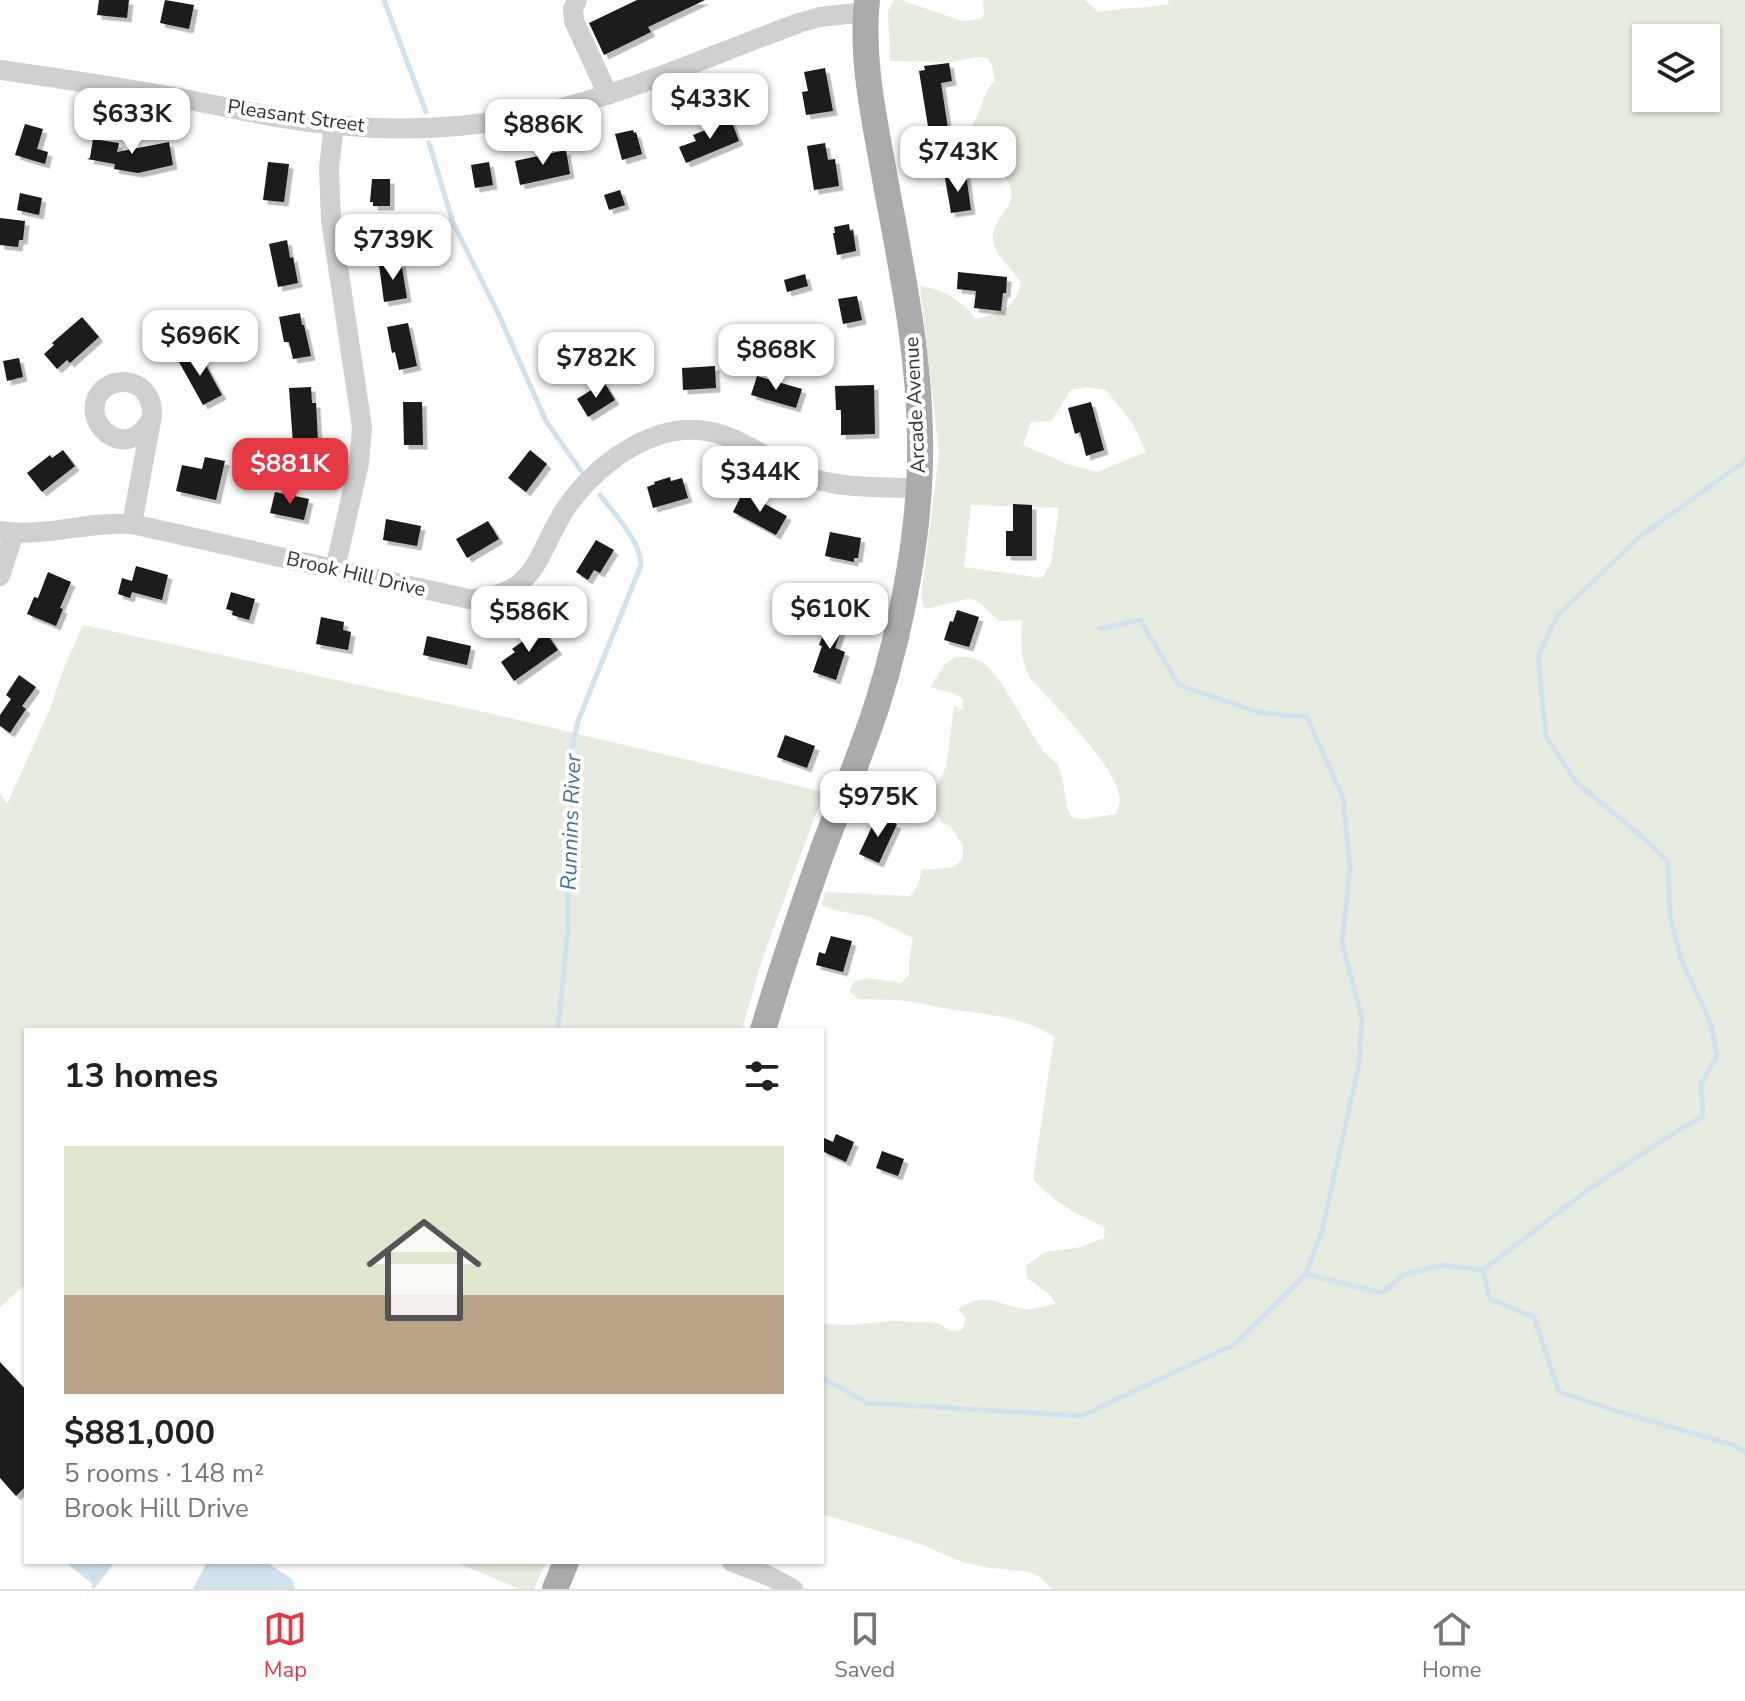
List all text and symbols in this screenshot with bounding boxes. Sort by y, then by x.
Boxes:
map controls [1632,24,1720,112]
button: layers [1632,24,1720,112]
pin: $433K [654,73,766,141]
text: $433K [670,81,750,116]
pin: $633K [76,88,188,156]
street label: Pleasant Street [226,93,367,139]
text: $633K [92,96,172,131]
pin: $886K [487,99,599,167]
text: $886K [503,107,583,142]
pin: $743K [902,126,1014,194]
text: $743K [918,134,998,169]
pin: $739K [337,214,449,282]
text: $739K [353,222,433,257]
pin: $696K [144,310,256,378]
text: $696K [160,318,240,353]
pin: $868K [720,324,832,392]
pin: $782K [540,332,652,400]
text: $868K [736,332,816,367]
street label: Arcade Avenue [898,336,932,474]
text: $782K [556,340,636,375]
pin: $881K [234,438,346,506]
text: $881K [250,446,330,481]
pin: $344K [704,446,816,514]
text: $344K [720,454,800,489]
street label: Brook Hill Drive [284,545,428,603]
pin: $610K [774,583,886,651]
pin: $586K [473,586,585,654]
text: $610K [790,591,870,626]
text: $586K [489,594,569,629]
water label: Runnins River [554,752,588,891]
pin: $975K [822,771,934,839]
text: $975K [838,779,918,814]
text: 13 homes [64,1053,218,1099]
icon: filters [740,1054,784,1098]
icon: home [352,1198,496,1342]
text: $881,000 [64,1410,215,1456]
text: 5 rooms · 148 m² [64,1456,264,1491]
text: Brook Hill Drive [64,1491,249,1526]
tab: Map [263,1607,307,1685]
tab: Saved [834,1607,895,1685]
tab: Home [1422,1607,1482,1685]

